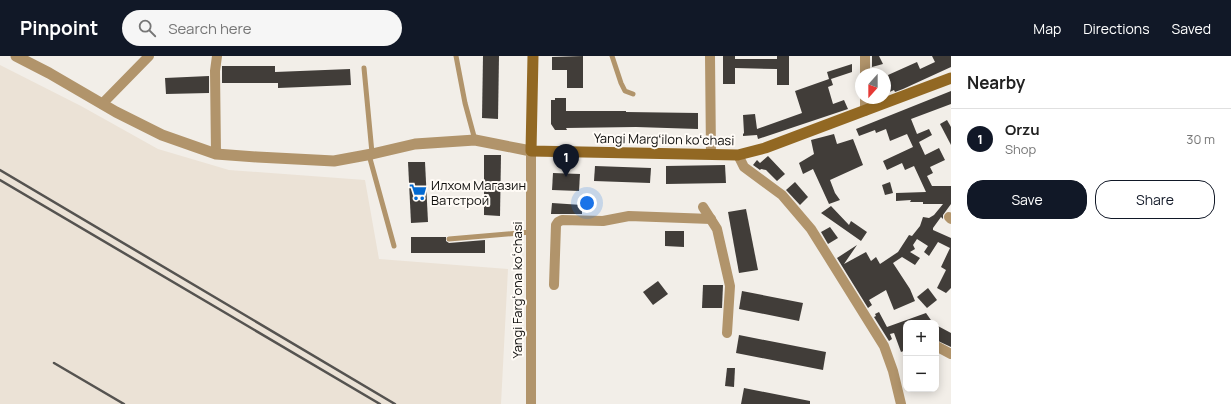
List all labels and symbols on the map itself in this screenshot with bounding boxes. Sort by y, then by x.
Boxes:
north arrow [855,68,891,104]
street label: Yangi Margʻilon koʻchasi [594,129,734,149]
pin: 1 [553,144,579,177]
place label: Илхом Магазин Ватстрой [431,176,526,209]
supermarket icon: Илхом Магазин Ватстрой [408,182,428,202]
your location [577,193,597,213]
street label: Yangi Fargʻona koʻchasi [508,221,526,359]

